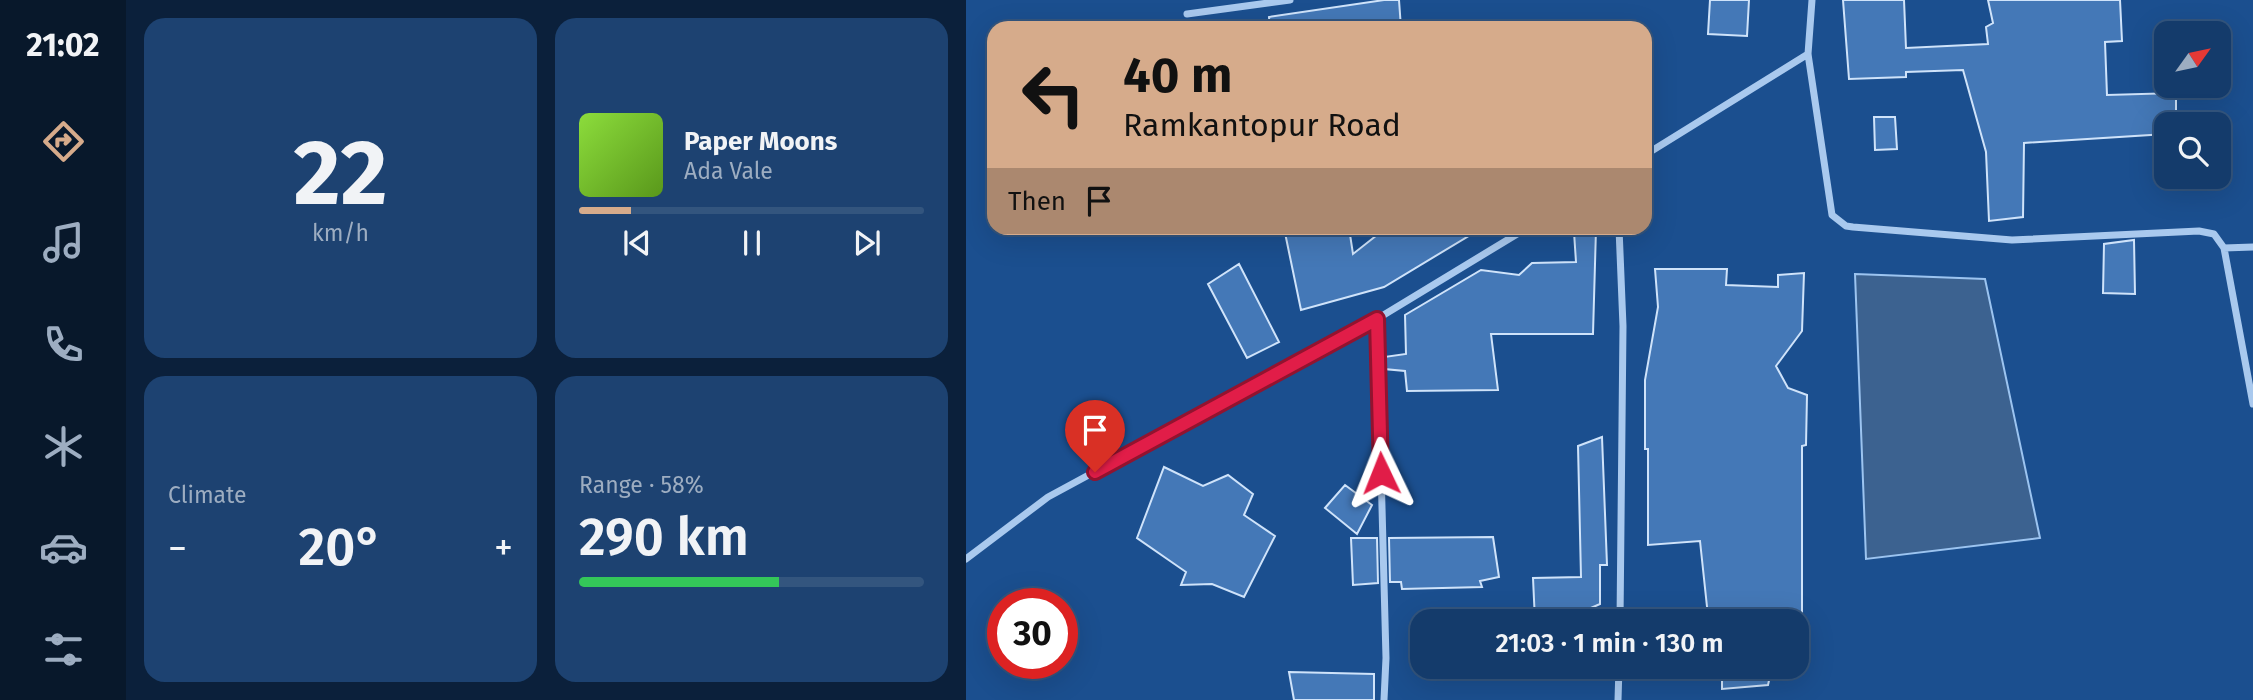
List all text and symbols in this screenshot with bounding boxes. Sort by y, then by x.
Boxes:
north arrow [2154,21,2231,98]
map controls [2154,21,2231,189]
text: 21:02 [26,26,100,64]
text: 40 m [1123,46,1232,105]
icon: left [1008,49,1099,140]
text: Ramkantopur Road [1123,106,1401,144]
button: search [2154,112,2231,189]
icon: directions [39,117,88,166]
text: 22 [293,119,388,228]
text: Paper Moons [684,126,837,157]
text: Ada Vale [684,157,773,185]
icon: arrive [1080,182,1118,220]
text: Then [1008,186,1066,217]
icon: music [39,218,88,267]
text: km/h [312,219,369,247]
icon: previous [618,224,656,262]
icon: pause [733,224,771,262]
icon: next [848,224,886,262]
icon: phone [39,320,88,369]
pin [1065,400,1125,472]
icon: arrive [1076,411,1114,449]
icon: climate [39,422,88,471]
position arrow [1344,436,1418,510]
text: Range · 58% [579,471,704,499]
text: Climate [168,481,247,509]
text: 290 km [579,506,749,569]
text: 20° [299,516,382,579]
icon: car [39,523,88,572]
text: − [168,525,187,571]
text: + [494,525,513,571]
speed limit sign: 30 [987,588,1078,679]
icon: filters [39,625,88,674]
text: 21:03 · 1 min · 130 m [1495,628,1724,659]

